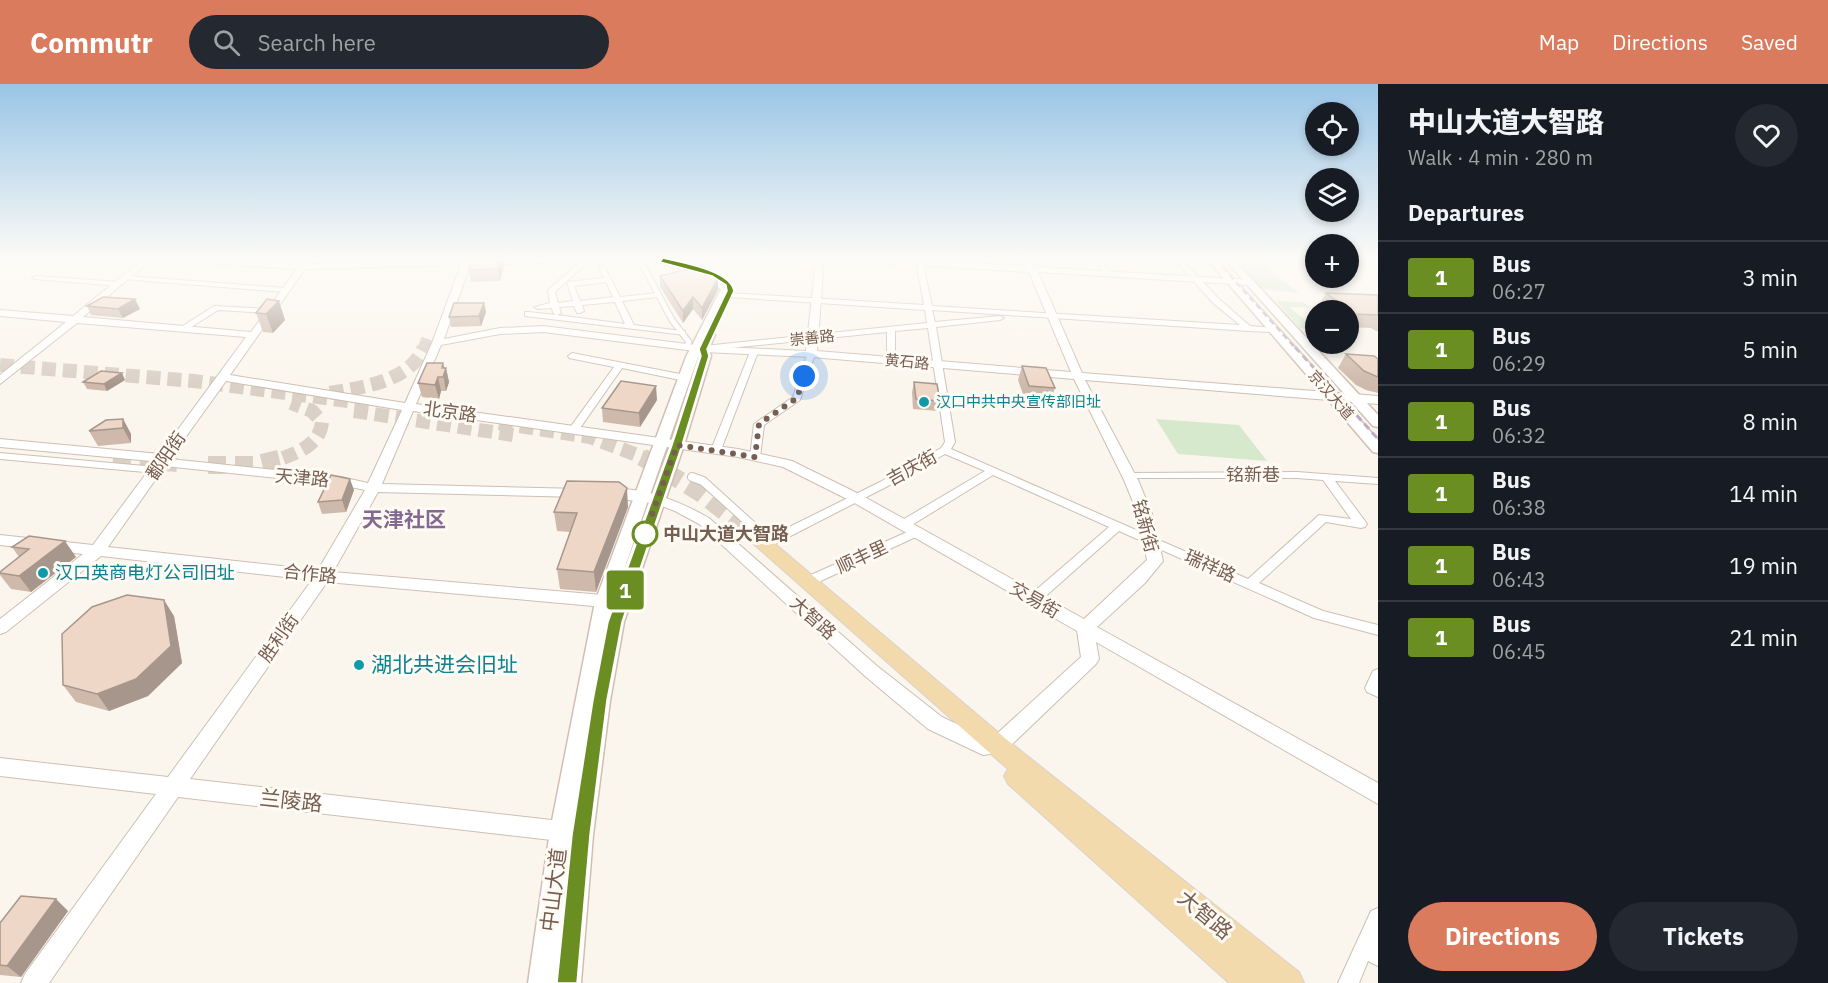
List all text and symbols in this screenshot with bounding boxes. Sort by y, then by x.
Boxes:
search box [189,15,609,69]
text: Commutr [30,24,153,61]
icon: search [210,26,243,59]
text: Search here [258,28,376,57]
text: Map [1539,28,1579,56]
text: Directions [1612,28,1708,56]
text: Saved [1741,28,1798,56]
map controls [1305,102,1359,354]
button: locate [1305,102,1359,156]
text: 中山大道大智路 [1408,103,1604,140]
button: heart [1735,104,1798,167]
text: Walk · 4 min · 280 m [1408,144,1593,171]
button: layers [1305,168,1359,222]
text: Departures [1408,198,1524,227]
button: + [1305,234,1359,288]
text: Bus [1492,249,1531,278]
text: 1 [1435,263,1447,291]
text: 3 min [1742,263,1798,292]
text: 06:27 [1492,278,1546,305]
button: − [1305,300,1359,354]
text: Bus [1492,321,1531,350]
street label: 崇善路 [789,326,835,349]
text: 1 [1435,335,1447,363]
text: 5 min [1742,335,1798,364]
street label: 黄石路 [884,350,930,373]
text: 06:29 [1492,350,1546,377]
your location [789,361,819,391]
street label: 京汉大道 [1305,366,1358,424]
place label: 汉口中共中央宣传部旧址 [936,392,1101,411]
text: Bus [1492,393,1531,422]
marker: 汉口中共中央宣传部旧址 [917,395,931,409]
street label: 北京路 [422,396,478,427]
text: 1 [1435,407,1447,435]
text: 8 min [1742,407,1798,436]
text: 06:32 [1492,422,1546,449]
street label: 鄱阳街 [141,427,190,484]
street label: 吉庆街 [883,444,941,491]
street label: 铭新巷 [1226,463,1280,486]
street label: 天津路 [274,464,330,491]
text: Bus [1492,465,1531,494]
text: 1 [1435,479,1447,507]
text: 14 min [1729,479,1798,508]
text: 06:38 [1492,494,1546,521]
street label: 铭新街 [1127,497,1164,555]
district label: 天津社区 [362,505,446,533]
marker: 中山大道大智路 [632,521,658,547]
place label: 中山大道大智路 [663,522,789,545]
street label: 顺丰里 [832,535,891,578]
text: Bus [1492,537,1531,566]
street label: 瑞祥路 [1181,544,1240,587]
text: 1 [1435,551,1447,579]
text: 19 min [1729,551,1798,580]
street label: 合作路 [282,559,338,588]
place label: 汉口英商电灯公司旧址 [55,561,235,584]
marker: 汉口英商电灯公司旧址 [36,566,50,580]
text: 06:43 [1492,566,1546,593]
line badge: 1 [606,570,644,610]
text: 1 [619,576,631,604]
street label: 交易街 [1006,576,1064,623]
street label: 大智路 [786,591,841,644]
street label: 胜利街 [254,609,303,666]
text: Bus [1492,609,1531,638]
text: 1 [1435,623,1447,651]
text: 21 min [1729,623,1798,652]
text: 06:45 [1492,638,1546,665]
place label: 湖北共进会旧址 [371,650,518,678]
marker: 湖北共进会旧址 [352,658,366,672]
street label: 兰陵路 [258,783,324,817]
street label: 中山大道 [534,846,572,933]
street label: 大智路 [1173,883,1239,945]
button: Directions [1408,902,1597,971]
button: Tickets [1609,902,1798,971]

